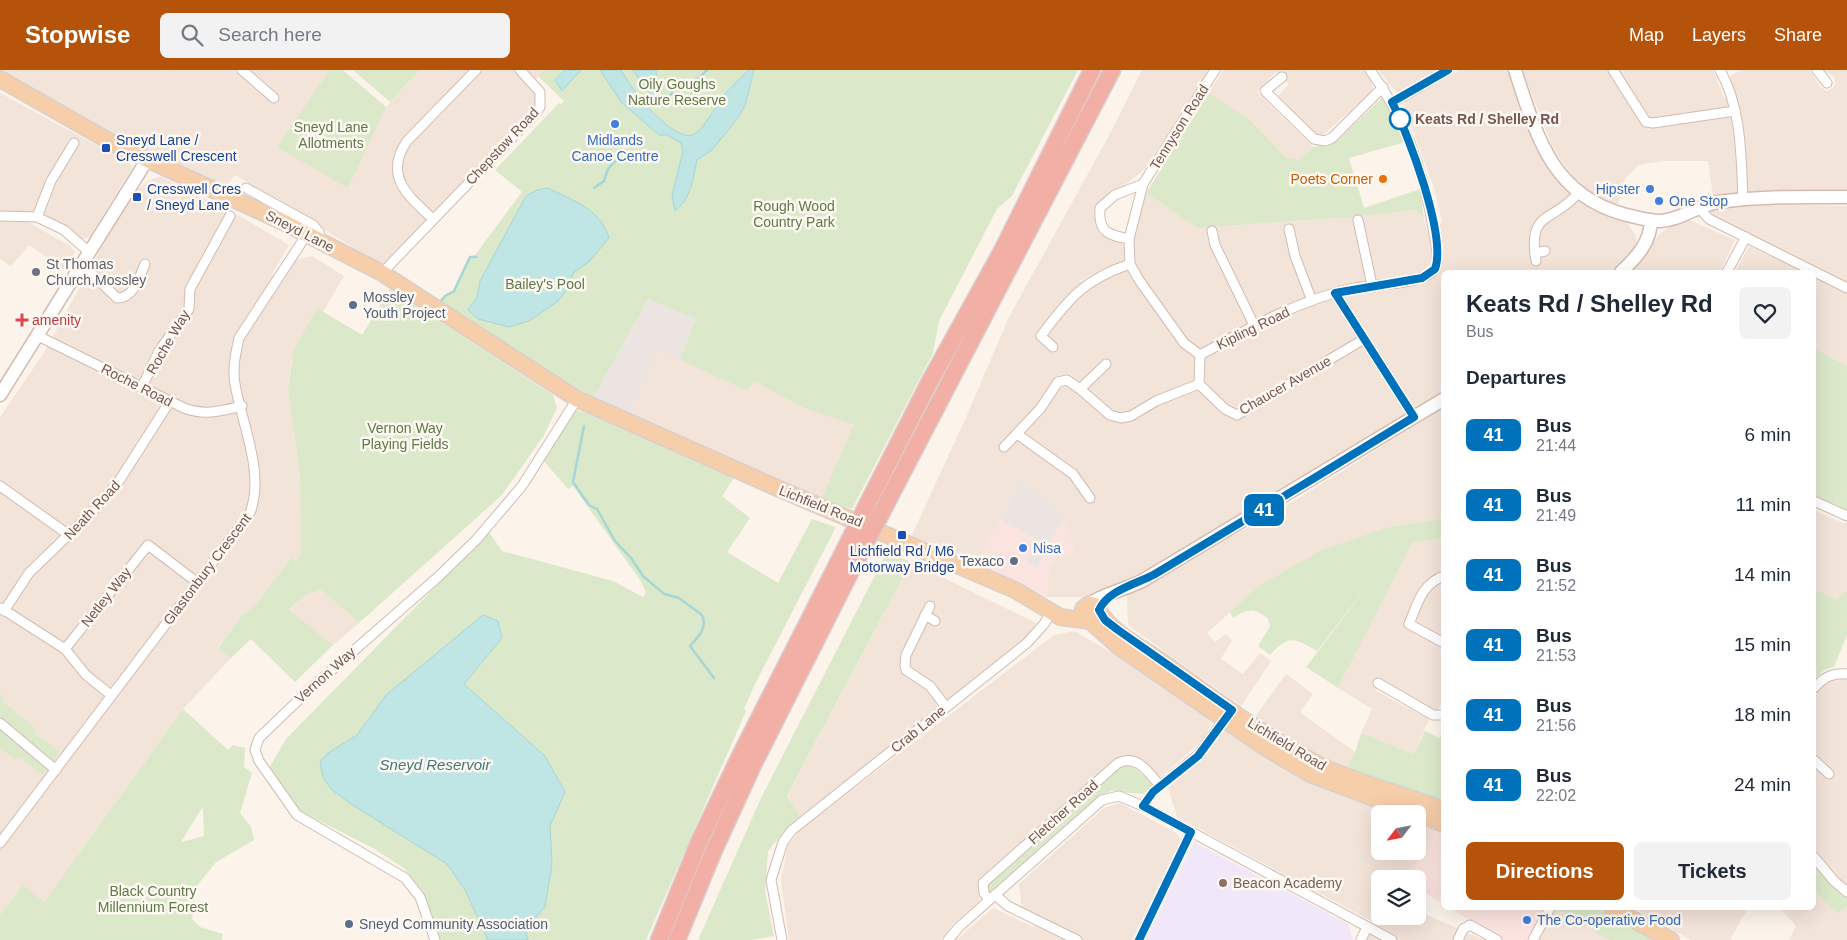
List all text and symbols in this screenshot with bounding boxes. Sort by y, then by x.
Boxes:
search box [160,13,510,58]
text: Stopwise [25,21,130,48]
icon: search [178,21,206,49]
text: Search here [218,24,322,45]
text: Map [1629,25,1664,45]
text: Layers [1692,25,1746,45]
text: Share [1774,25,1822,45]
park label: Oily Goughs Nature Reserve [628,76,726,108]
street label: Tennyson Road [1146,82,1212,172]
street label: Chepstow Road [462,104,542,188]
marker: Keats Rd / Shelley Rd [1389,108,1411,130]
place label: Keats Rd / Shelley Rd [1415,111,1559,127]
marker: Midlands Canoe Centre [609,118,621,130]
park label: Sneyd Lane Allotments [294,119,369,151]
place label: Sneyd Lane / Cresswell Crescent [116,132,237,164]
place label: Midlands Canoe Centre [571,132,659,164]
marker: Sneyd Lane / Cresswell Crescent [100,142,112,154]
place label: Poets Corner [1291,171,1373,187]
marker: Poets Corner [1377,173,1389,185]
place label: Cresswell Cres / Sneyd Lane [147,181,241,213]
place label: Hipster [1596,181,1640,197]
marker: Hipster [1644,183,1656,195]
marker: Cresswell Cres / Sneyd Lane [131,191,143,203]
place label: One Stop [1669,193,1728,209]
marker: One Stop [1653,195,1665,207]
park label: Rough Wood Country Park [753,198,836,230]
street label: Sneyd Lane [263,207,337,255]
place label: St Thomas Church,Mossley [46,256,146,288]
marker: St Thomas Church,Mossley [30,266,42,278]
park label: Bailey's Pool [505,276,585,292]
button: heart [1739,287,1791,339]
place label: Mossley Youth Project [363,289,446,321]
text: Keats Rd / Shelley Rd [1466,290,1713,317]
marker: Mossley Youth Project [347,299,359,311]
street label: Kipling Road [1214,303,1292,353]
street label: Roche Way [143,307,193,377]
place label: amenity [32,312,81,328]
marker: amenity [16,314,28,326]
text: Bus [1466,323,1494,340]
street label: Chaucer Avenue [1236,352,1334,418]
street label: Roche Road [99,360,175,410]
text: Departures [1466,367,1566,388]
text: Bus [1536,415,1572,436]
park label: Vernon Way Playing Fields [361,420,449,452]
text: 6 min [1745,424,1791,445]
text: 41 [1483,425,1504,445]
text: 21:44 [1536,437,1576,454]
street label: Neath Road [61,477,123,543]
street label: Lichfield Road [777,482,865,530]
text: Bus [1536,485,1572,506]
line badge: 41 [1242,494,1286,526]
text: 11 min [1735,494,1791,515]
text: 41 [1483,495,1504,515]
text: 41 [1254,500,1274,520]
text: 21:49 [1536,507,1576,524]
street label: Glastonbury Crescent [160,510,254,628]
marker: Lichfield Rd / M6 Motorway Bridge [896,529,908,541]
place label: Nisa [1033,540,1061,556]
marker: Nisa [1017,542,1029,554]
place label: Lichfield Rd / M6 Motorway Bridge [849,543,955,575]
place label: Texaco [960,553,1004,569]
marker: Texaco [1008,555,1020,567]
text: Bus [1536,555,1572,576]
street label: Netley Way [78,564,134,630]
text: 14 min [1734,564,1791,585]
text: 41 [1483,565,1504,585]
text: 21:52 [1536,577,1576,594]
text: Bus [1536,625,1572,646]
text: 15 min [1734,634,1791,655]
text: 41 [1483,635,1504,655]
street label: Vernon Way [292,644,358,706]
text: 21:53 [1536,647,1576,664]
text: Bus [1536,695,1572,716]
street label: Crab Lane [888,702,949,756]
text: 18 min [1734,704,1791,725]
text: 41 [1483,705,1504,725]
street label: Lichfield Road [1245,714,1329,774]
text: 21:56 [1536,717,1576,734]
water label: Sneyd Reservoir [380,756,491,773]
text: Bus [1536,765,1572,786]
text: 24 min [1734,774,1791,795]
text: 41 [1483,775,1504,795]
street label: Fletcher Road [1025,777,1101,847]
text: 22:02 [1536,787,1576,804]
north arrow [1371,805,1426,860]
map controls [1371,805,1426,925]
button: Directions [1466,842,1624,900]
button: Tickets [1634,842,1791,900]
button: layers [1371,870,1426,925]
place label: Beacon Academy [1233,875,1342,891]
marker: Beacon Academy [1217,877,1229,889]
park label: Black Country Millennium Forest [98,883,208,915]
place label: The Co-operative Food [1537,912,1681,928]
marker: The Co-operative Food [1521,914,1533,926]
place label: Sneyd Community Association [359,916,548,932]
marker: Sneyd Community Association [343,918,355,930]

